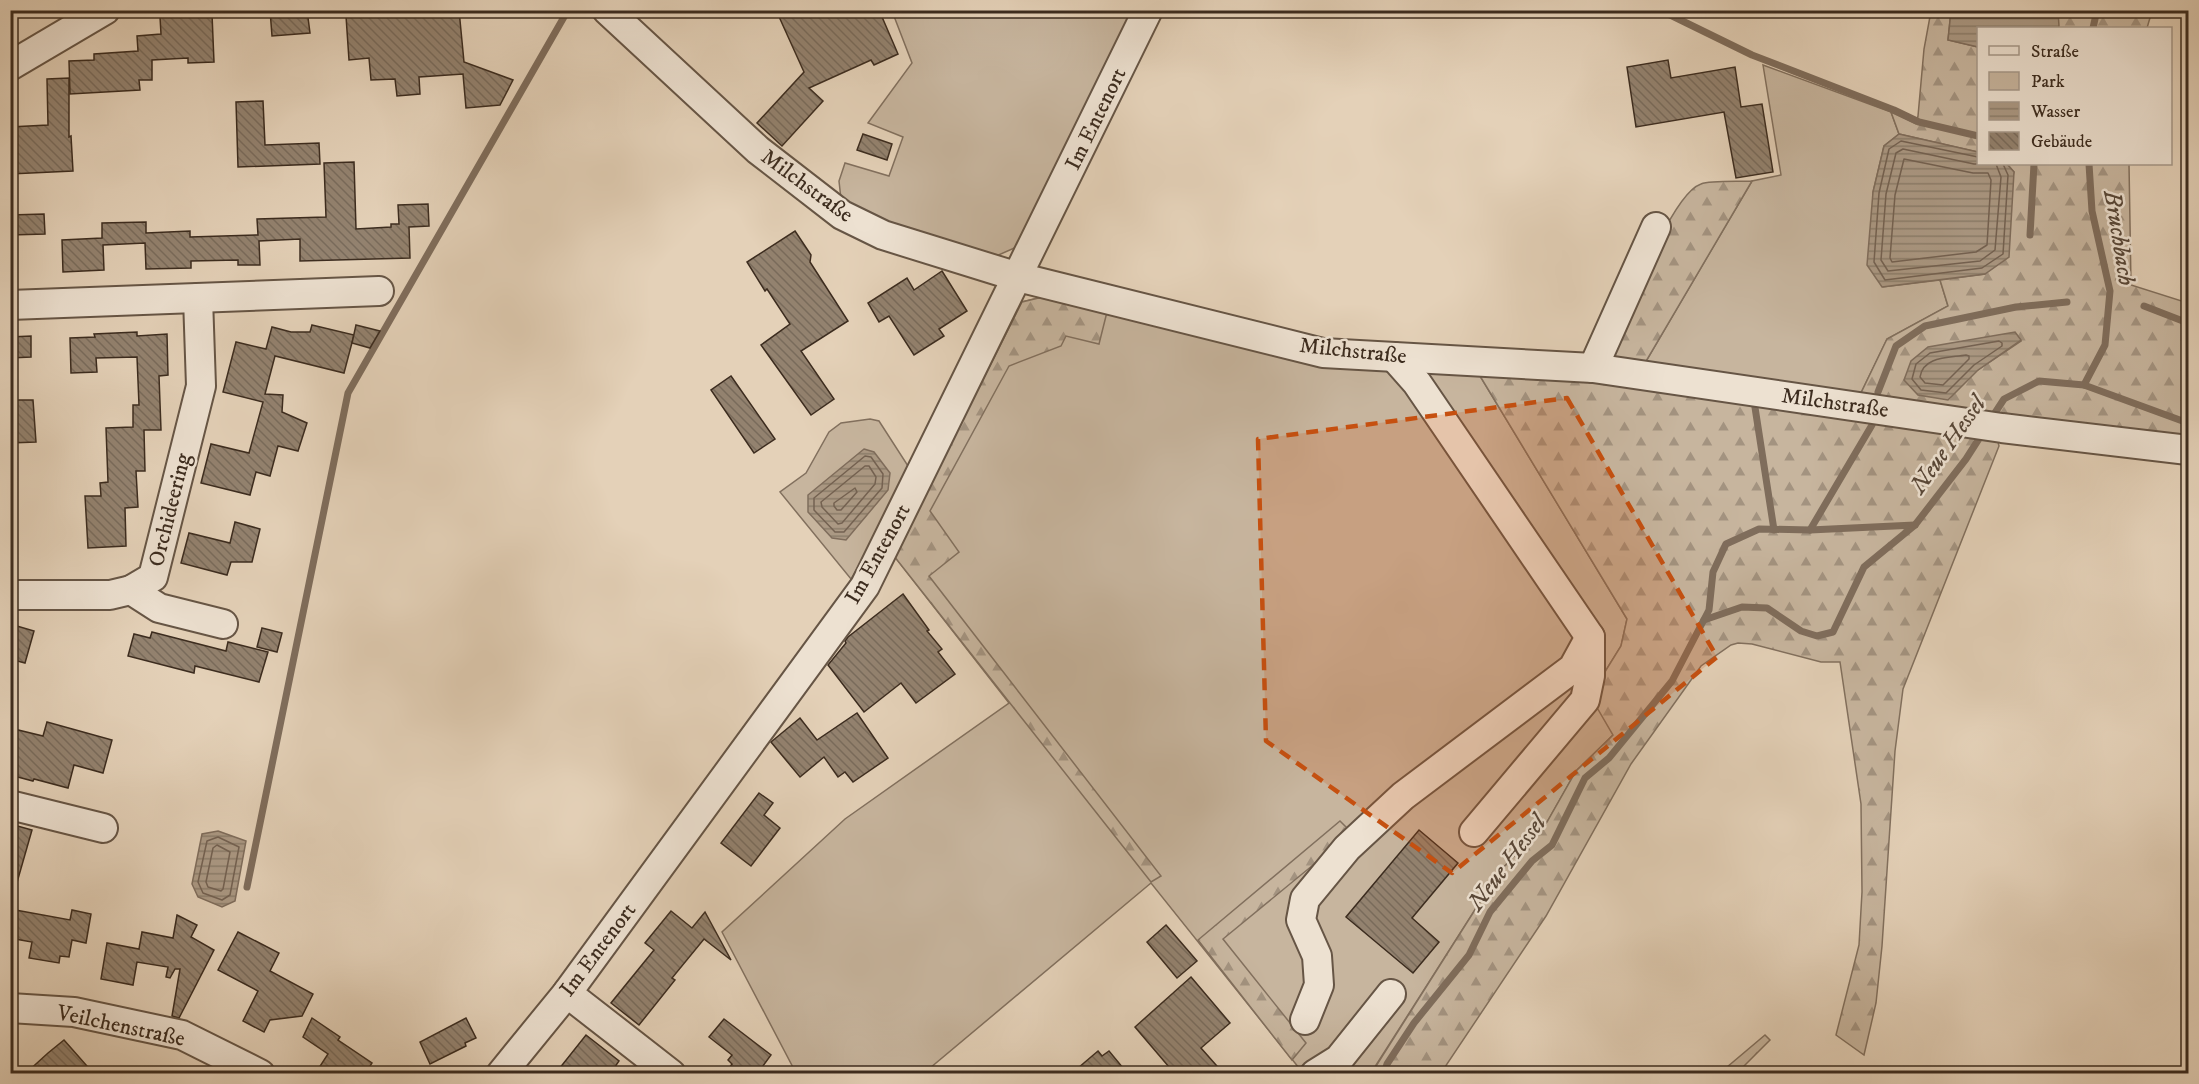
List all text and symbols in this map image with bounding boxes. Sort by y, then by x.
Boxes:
legend [1977,27,2172,165]
text: Straße [2031,41,2079,63]
street label: Im Entenort [1060,63,1132,175]
text: Park [2031,71,2065,93]
text: Wasser [2030,101,2081,123]
text: Gebäude [2031,131,2092,153]
street label: Milchstraße [756,143,858,229]
water label: Bruchbach [2097,187,2141,288]
street label: Milchstraße [1298,332,1408,370]
street label: Milchstraße [1780,382,1890,424]
water label: Neue Hessel [1902,388,1994,501]
street label: Orchideering [143,450,197,569]
street label: Im Entenort [839,499,917,609]
water label: Neue Hessel [1460,807,1555,919]
street label: Im Entenort [554,898,642,1002]
street label: Veilchenstraße [54,999,187,1053]

